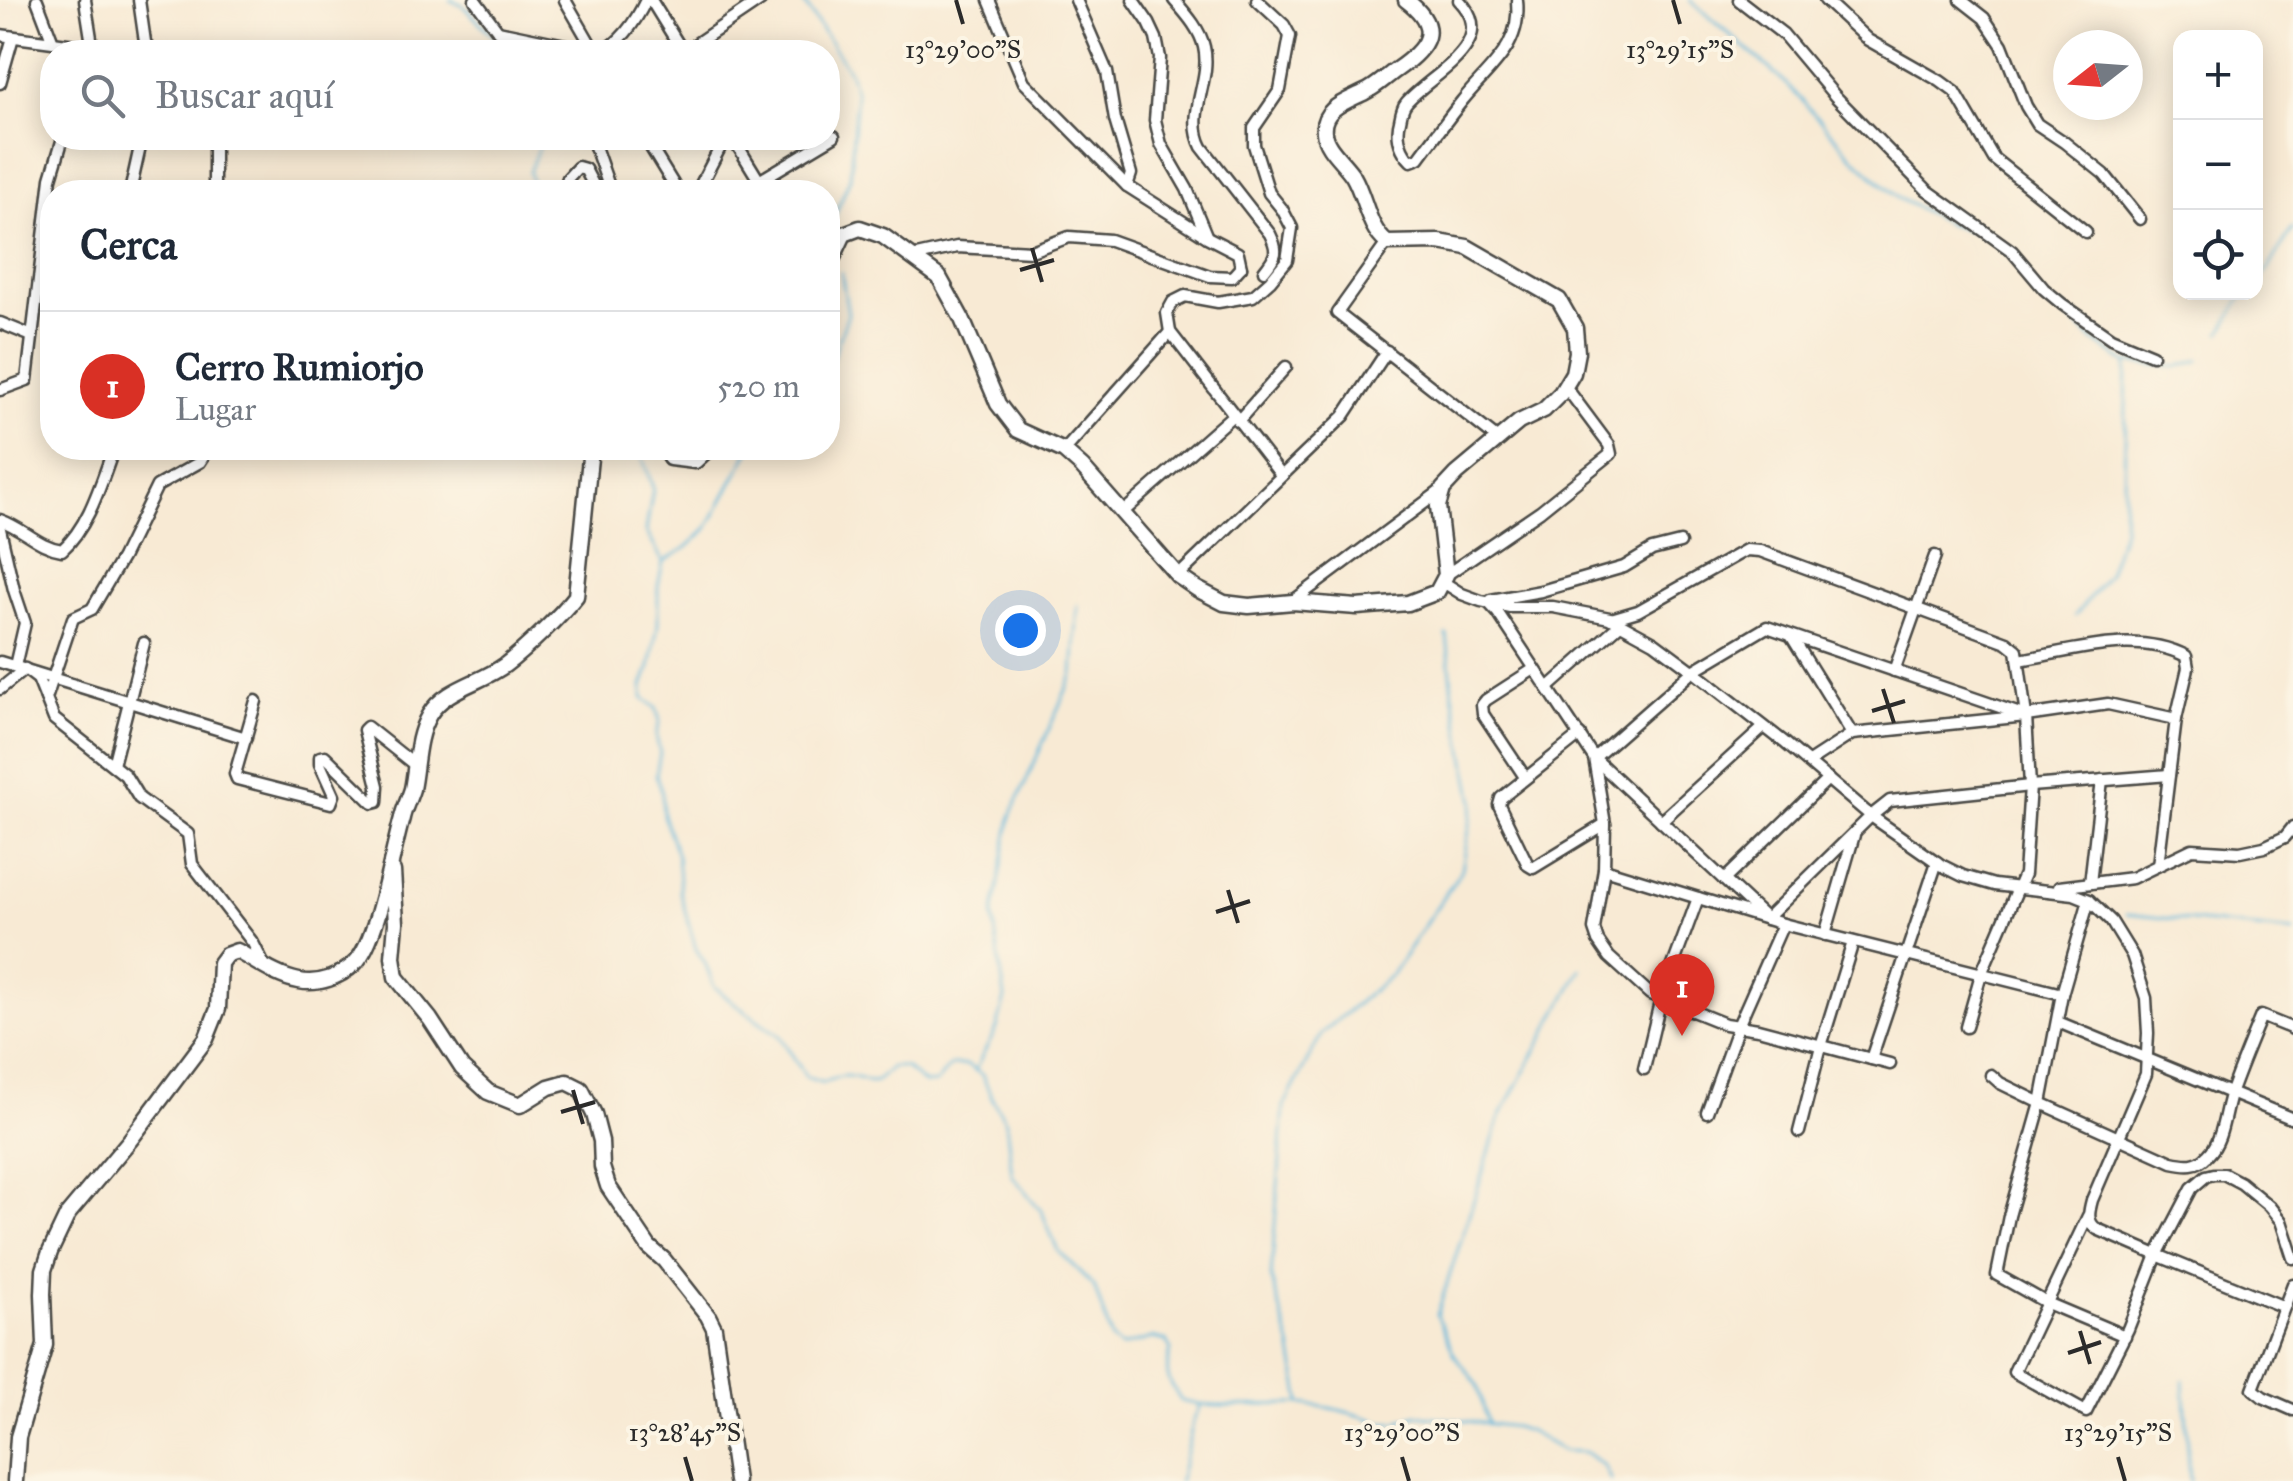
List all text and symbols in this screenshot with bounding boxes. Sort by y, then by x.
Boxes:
north arrow [2053,30,2143,120]
map controls [2173,30,2263,300]
button: + [2173,30,2263,120]
text: 13°29'00"S [905,34,1021,65]
text: 13°29'15"S [1626,34,1734,65]
search box [40,40,840,150]
icon: search [75,68,130,123]
text: Buscar aquí [155,72,334,118]
button: − [2173,120,2263,210]
button: locate [2173,210,2263,300]
text: Cerca [80,219,177,271]
text: Cerro Rumiorjo [175,344,424,390]
text: 1 [106,367,119,406]
text: 520 m [717,367,800,406]
text: Lugar [175,390,256,429]
your location [995,605,1046,656]
pin: 1 [1650,954,1714,1036]
text: 13°28'45"S [629,1417,741,1448]
text: 13°29'00"S [1344,1417,1460,1448]
text: 13°29'15"S [2064,1417,2172,1448]

